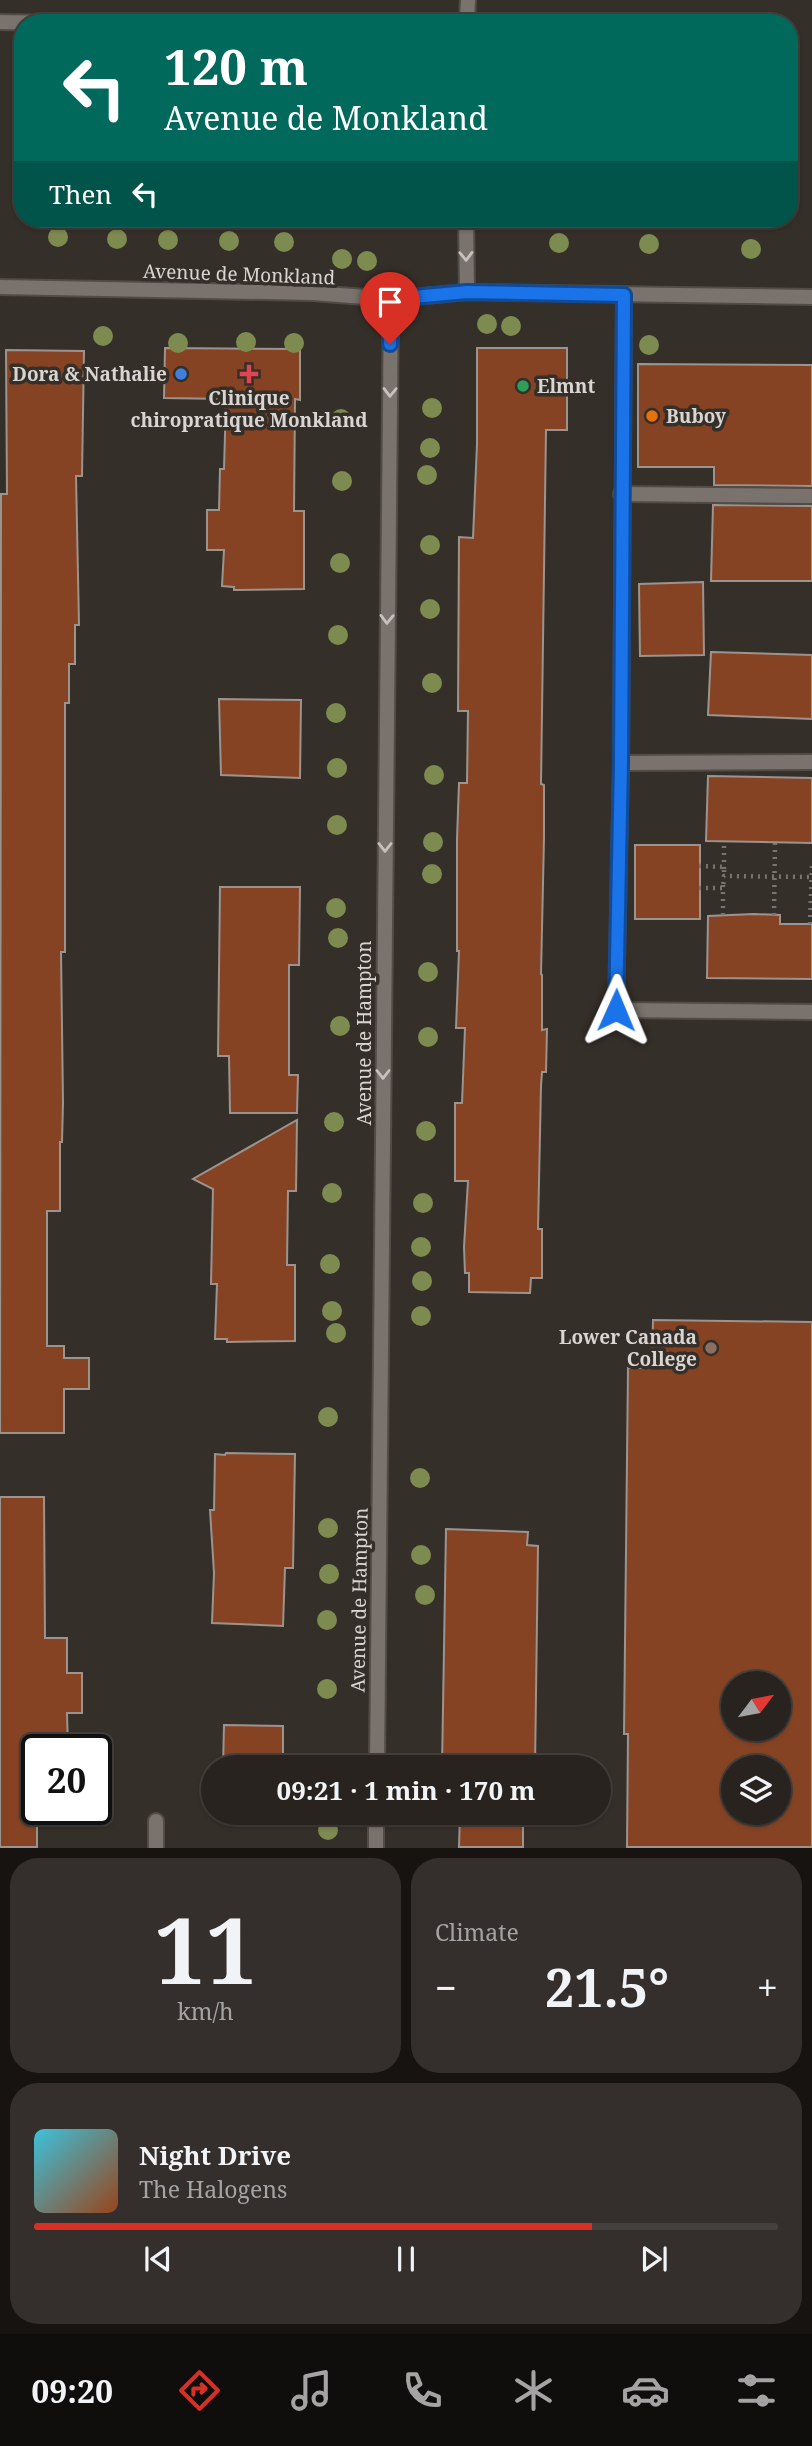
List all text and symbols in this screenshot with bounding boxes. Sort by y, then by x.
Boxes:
text: 120 m [164,33,308,99]
icon: left [49,42,140,133]
text: Avenue de Monkland [164,96,488,139]
icon: left [126,175,164,213]
text: Then [49,176,112,212]
one-way arrow [459,250,474,261]
street label: Avenue de Monkland [142,258,336,290]
pin [360,272,420,344]
icon: arrive [371,283,409,321]
place label: Dora & Nathalie [12,361,167,387]
marker: Clinique chiropratique Monkland [239,364,259,384]
marker: Dora & Nathalie [173,366,189,382]
place label: Elmnt [537,373,596,399]
marker: Elmnt [515,378,531,394]
place label: Clinique chiropratique Monkland [131,385,368,433]
one-way arrow [382,386,397,397]
place label: Buboy [666,403,726,429]
marker: Buboy [644,408,660,424]
one-way arrow [379,614,395,625]
one-way arrow [377,842,393,852]
street label: Avenue de Hampton [351,941,377,1125]
position arrow [579,973,653,1047]
one-way arrow [375,1069,391,1080]
place label: Lower Canada College [559,1324,697,1372]
marker: Lower Canada College [703,1340,719,1356]
street label: Avenue de Hampton [344,1507,374,1693]
north arrow [721,1671,791,1741]
map controls [721,1671,791,1825]
speed limit sign: 20 [21,1734,112,1825]
button: layers [721,1755,791,1825]
text: 09:21 · 1 min · 170 m [276,1772,536,1808]
text: 11 [154,1887,257,2011]
text: Climate [435,1916,519,1948]
text: 21.5° [545,1951,669,2022]
text: − [435,1961,457,2013]
text: + [757,1961,778,2013]
text: km/h [177,1995,234,2027]
text: Night Drive [139,2137,291,2173]
text: The Halogens [139,2173,287,2205]
icon: previous [139,2240,177,2278]
icon: pause [387,2240,425,2278]
icon: next [635,2240,673,2278]
icon: directions [175,2366,224,2415]
icon: music [287,2366,336,2415]
icon: phone [398,2366,447,2415]
icon: climate [509,2366,558,2415]
icon: car [621,2366,670,2415]
icon: filters [732,2366,781,2415]
text: 09:20 [31,2369,113,2412]

